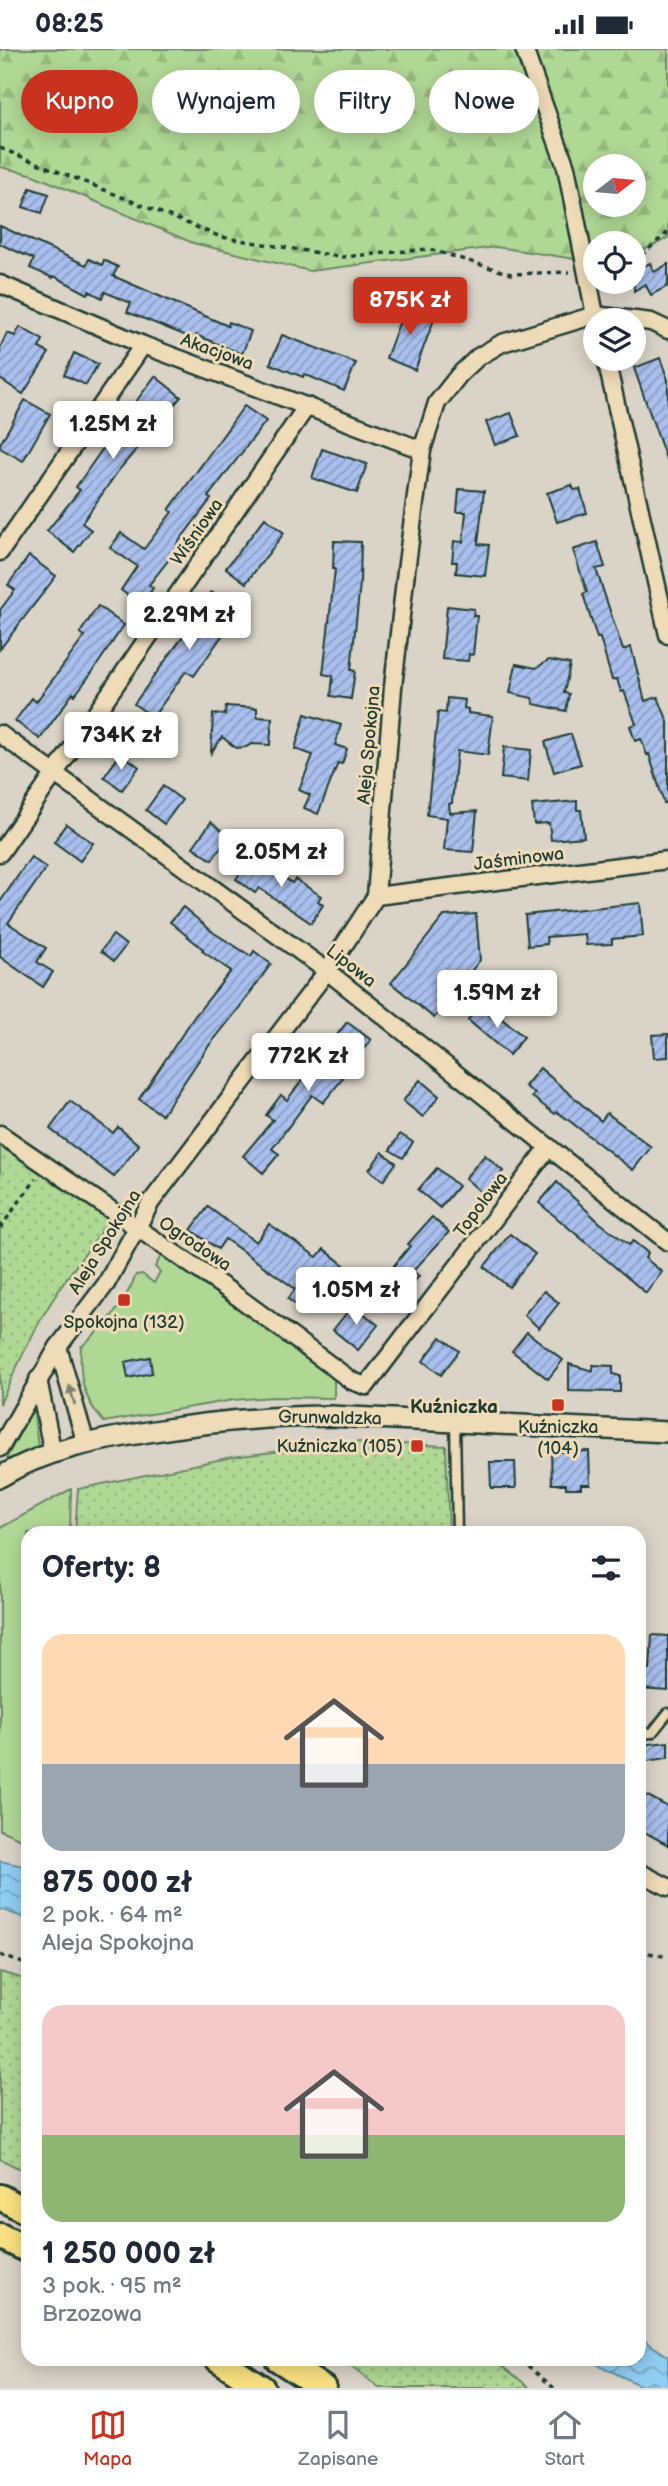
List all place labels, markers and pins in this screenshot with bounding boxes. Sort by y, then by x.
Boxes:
pin: 875K zł [345,278,475,337]
pin: 1.25M zł [41,401,185,461]
pin: 2.29M zł [117,593,261,652]
pin: 734K zł [56,713,186,772]
pin: 2.05M zł [209,829,353,889]
pin: 1.59M zł [425,971,569,1030]
pin: 772K zł [243,1033,373,1093]
pin: 1.05M zł [284,1267,428,1327]
marker: Spokojna (132) [116,1292,132,1308]
place label: Spokojna (132) [63,1312,185,1333]
marker: Kuźniczka (104) [550,1397,566,1413]
place label: Kuźniczka (104) [518,1417,598,1459]
place label: Kuźniczka (105) [276,1436,403,1457]
marker: Kuźniczka (105) [409,1438,425,1454]

